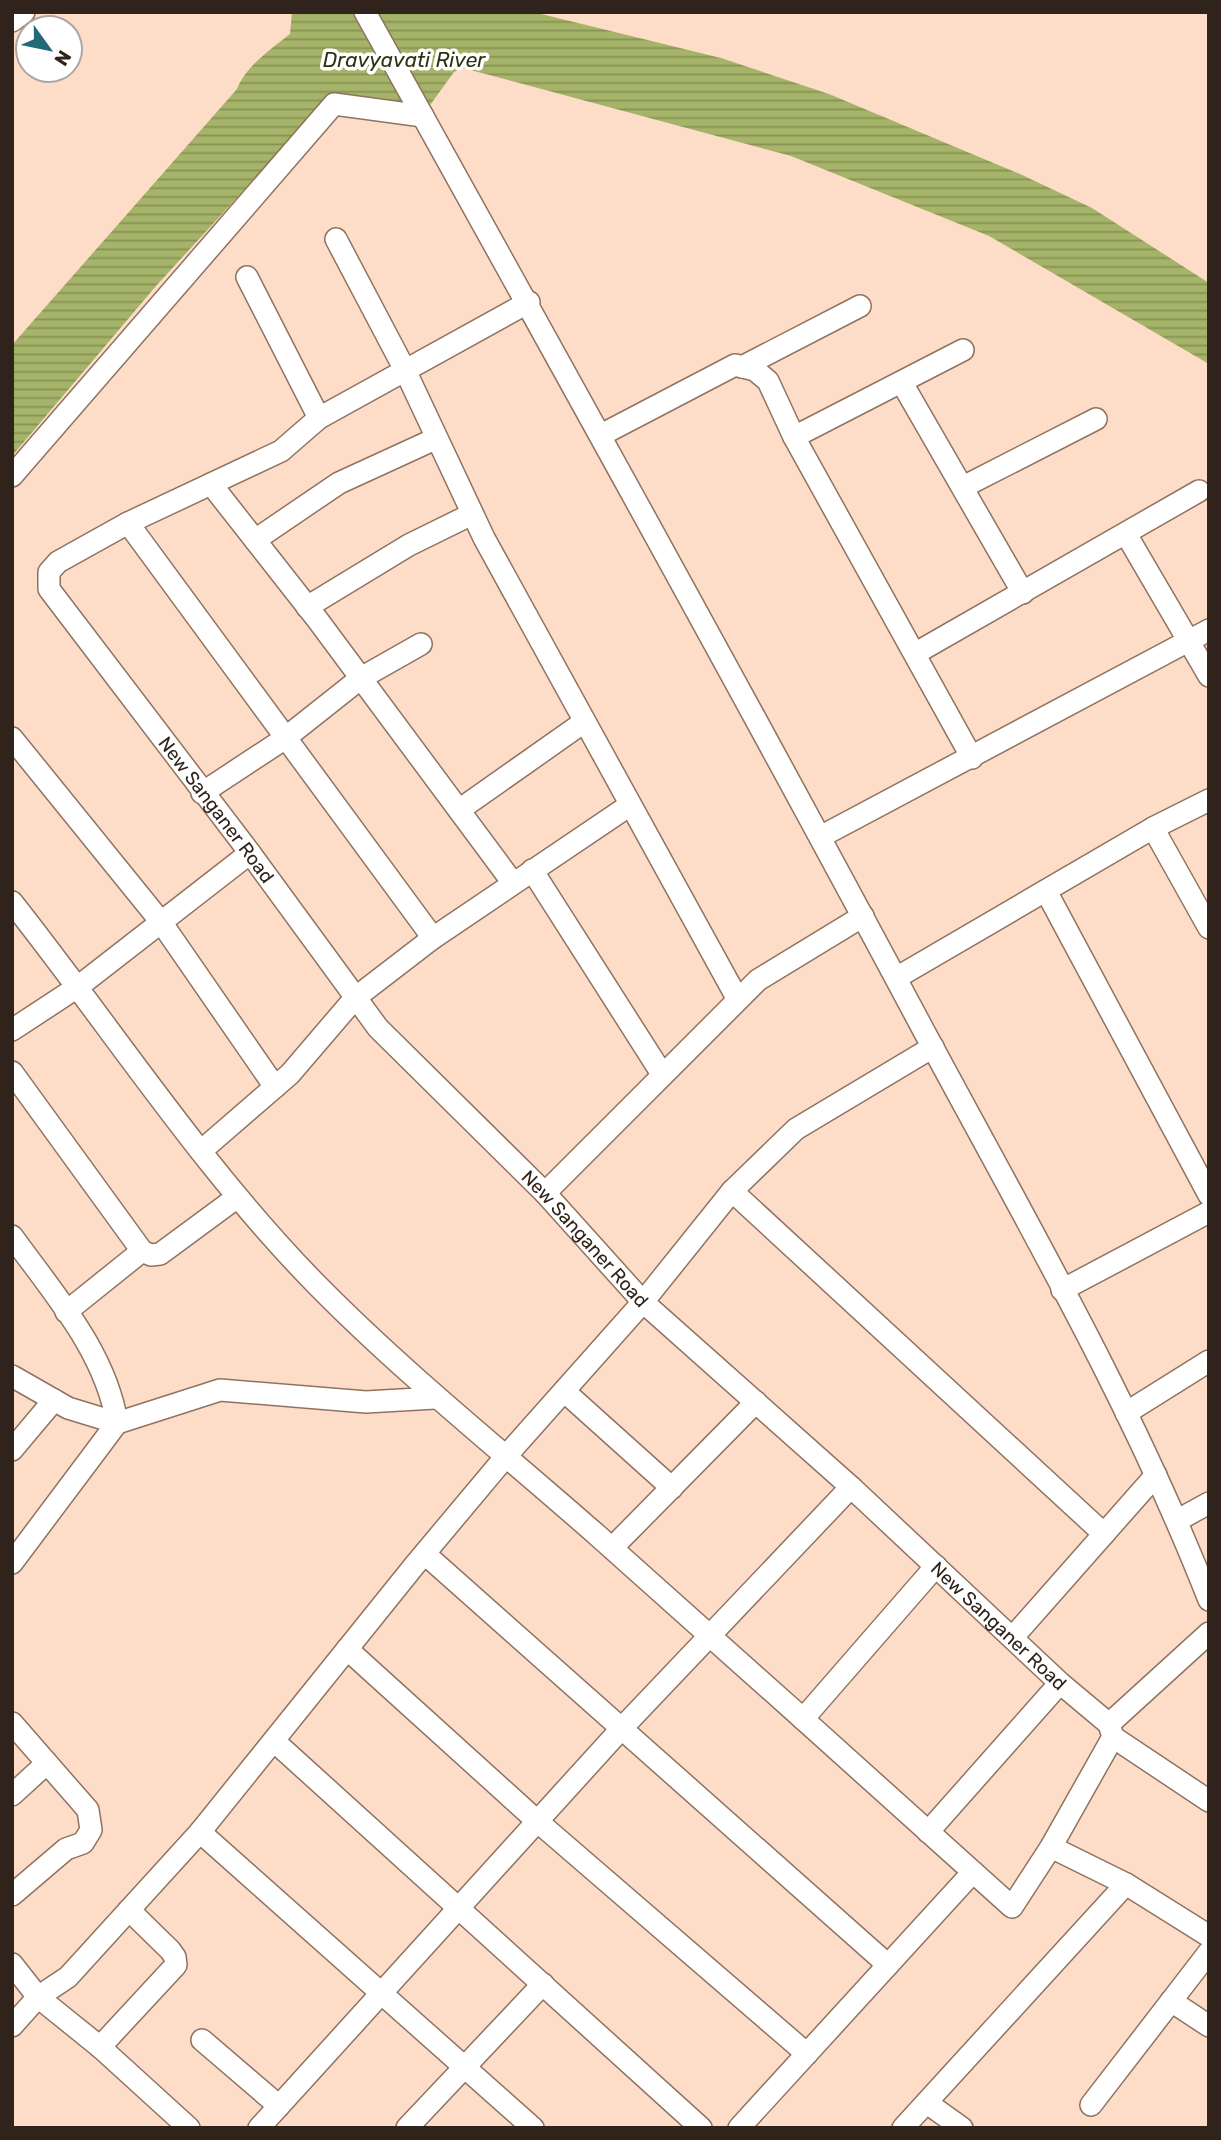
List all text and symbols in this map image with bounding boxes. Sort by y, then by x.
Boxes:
north arrow [14,14,84,84]
text: N [49,46,76,70]
water label: Dravyavati River [323,47,486,72]
street label: New Sanganer Road [154,732,279,888]
street label: New Sanganer Road [517,1165,653,1312]
street label: New Sanganer Road [926,1557,1071,1695]

